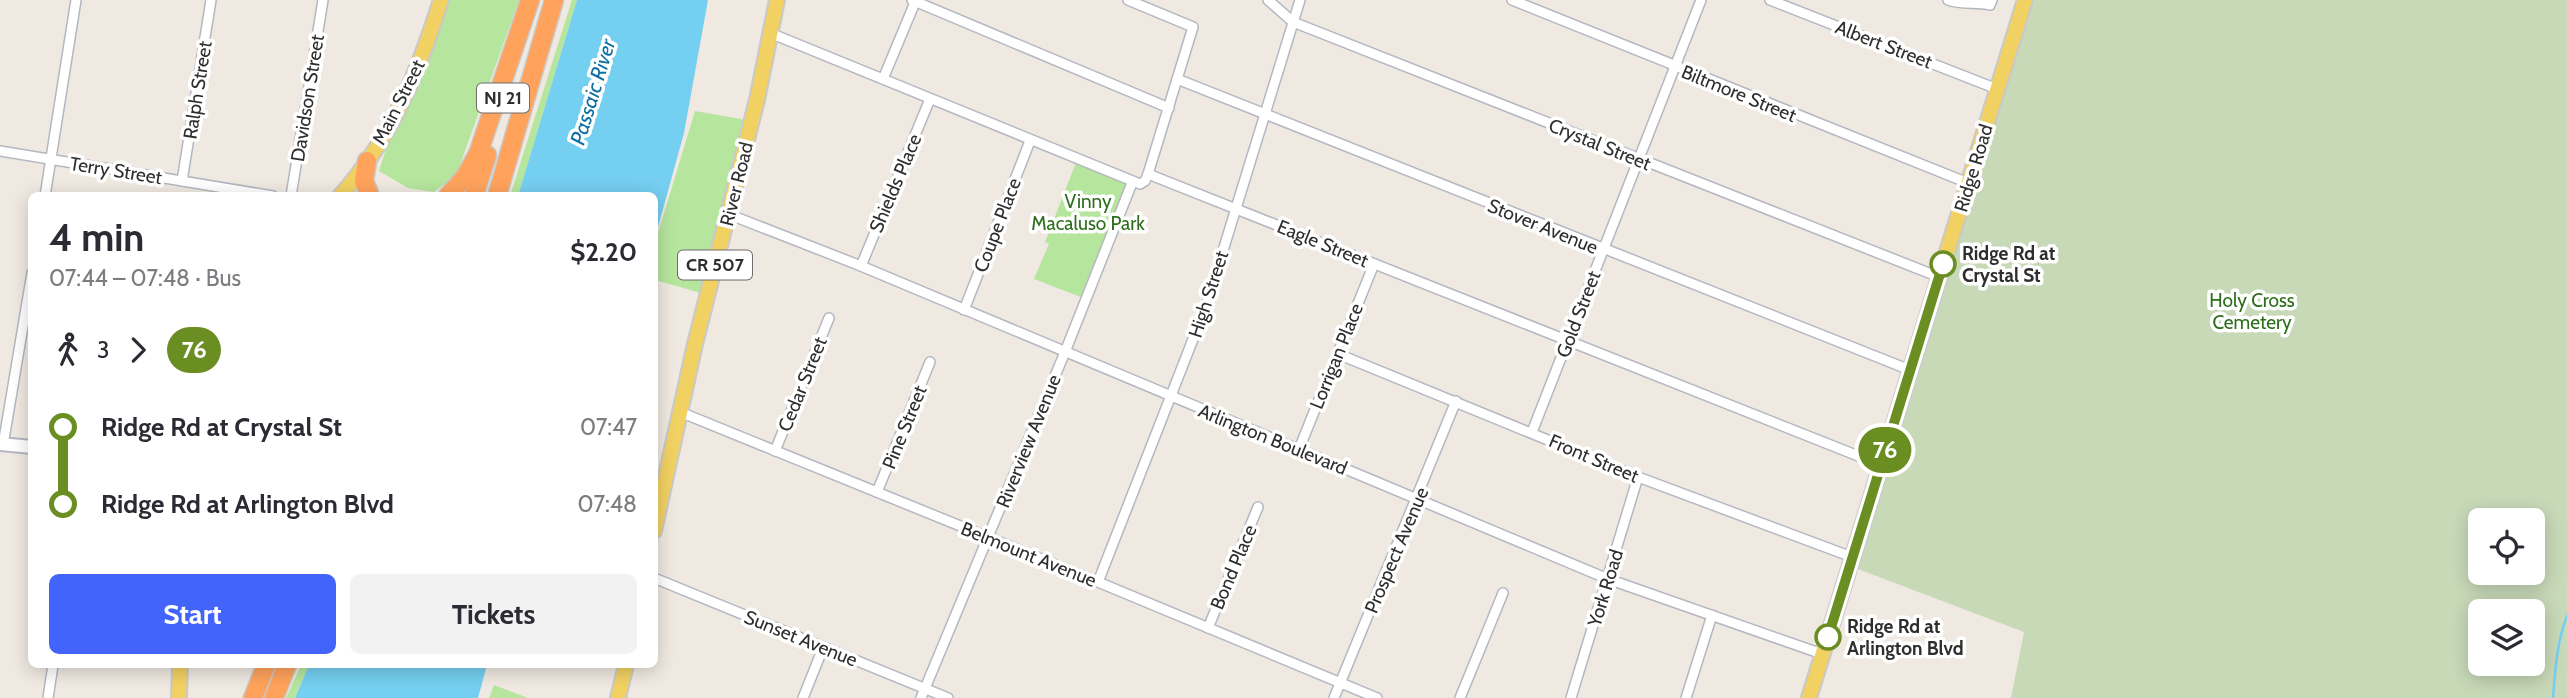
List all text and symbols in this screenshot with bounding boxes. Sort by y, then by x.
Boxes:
street label: Albert Street [1832,15,1936,74]
street label: Davidson Street [286,32,329,163]
water label: Passaic River [565,35,621,148]
street label: Ralph Street [178,39,217,141]
street label: Main Street [367,55,430,149]
street label: Biltmore Street [1678,60,1800,127]
road number: NJ 21 [477,84,529,113]
street label: Crystal Street [1545,114,1655,176]
street label: Ridge Road [1949,121,1998,215]
street label: Shields Place [864,130,927,236]
street label: River Road [715,140,758,229]
street label: Terry Street [68,152,164,189]
street label: Coupe Place [969,175,1026,276]
park label: Vinny Macaluso Park [1031,190,1145,235]
street label: Stover Avenue [1484,194,1602,259]
text: 4 min [49,214,144,261]
street label: Eagle Street [1274,215,1372,272]
text: $2.20 [570,236,637,268]
place label: Ridge Rd at Crystal St [1962,242,2056,287]
street label: High Street [1184,247,1234,341]
road number: CR 507 [678,250,752,279]
marker: Ridge Rd at Crystal St [1930,251,1956,277]
text: 07:44 – 07:48 · Bus [49,264,241,292]
street label: Gold Street [1551,267,1606,361]
park label: Holy Cross Cemetery [2209,289,2295,334]
street label: Lorrigan Place [1305,300,1368,412]
icon: walk [49,331,87,369]
icon: forward [119,331,157,369]
street label: Cedar Street [773,333,832,435]
text: 76 [181,335,207,364]
text: 3 [97,336,109,364]
street label: Riverview Avenue [991,371,1066,511]
street label: Pine Street [877,381,932,472]
street label: Arlington Boulevard [1195,399,1351,480]
text: Ridge Rd at Crystal St [101,411,342,443]
text: 07:47 [580,413,637,441]
line badge: 76 [1854,427,1916,473]
street label: Front Street [1545,429,1643,488]
text: 76 [1872,435,1898,464]
street label: Prospect Avenue [1360,483,1433,617]
text: Ridge Rd at Arlington Blvd [101,488,394,520]
text: 07:48 [578,490,637,518]
map controls [2468,508,2545,676]
button: locate [2468,508,2545,585]
street label: Belmount Avenue [958,517,1100,592]
street label: Bond Place [1205,521,1262,613]
street label: York Road [1583,547,1628,631]
button: Start [49,574,336,654]
button: Tickets [350,574,637,654]
button: layers [2468,599,2545,676]
street label: Sunset Avenue [741,605,861,672]
place label: Ridge Rd at Arlington Blvd [1847,615,1964,660]
marker: Ridge Rd at Arlington Blvd [1815,624,1841,650]

